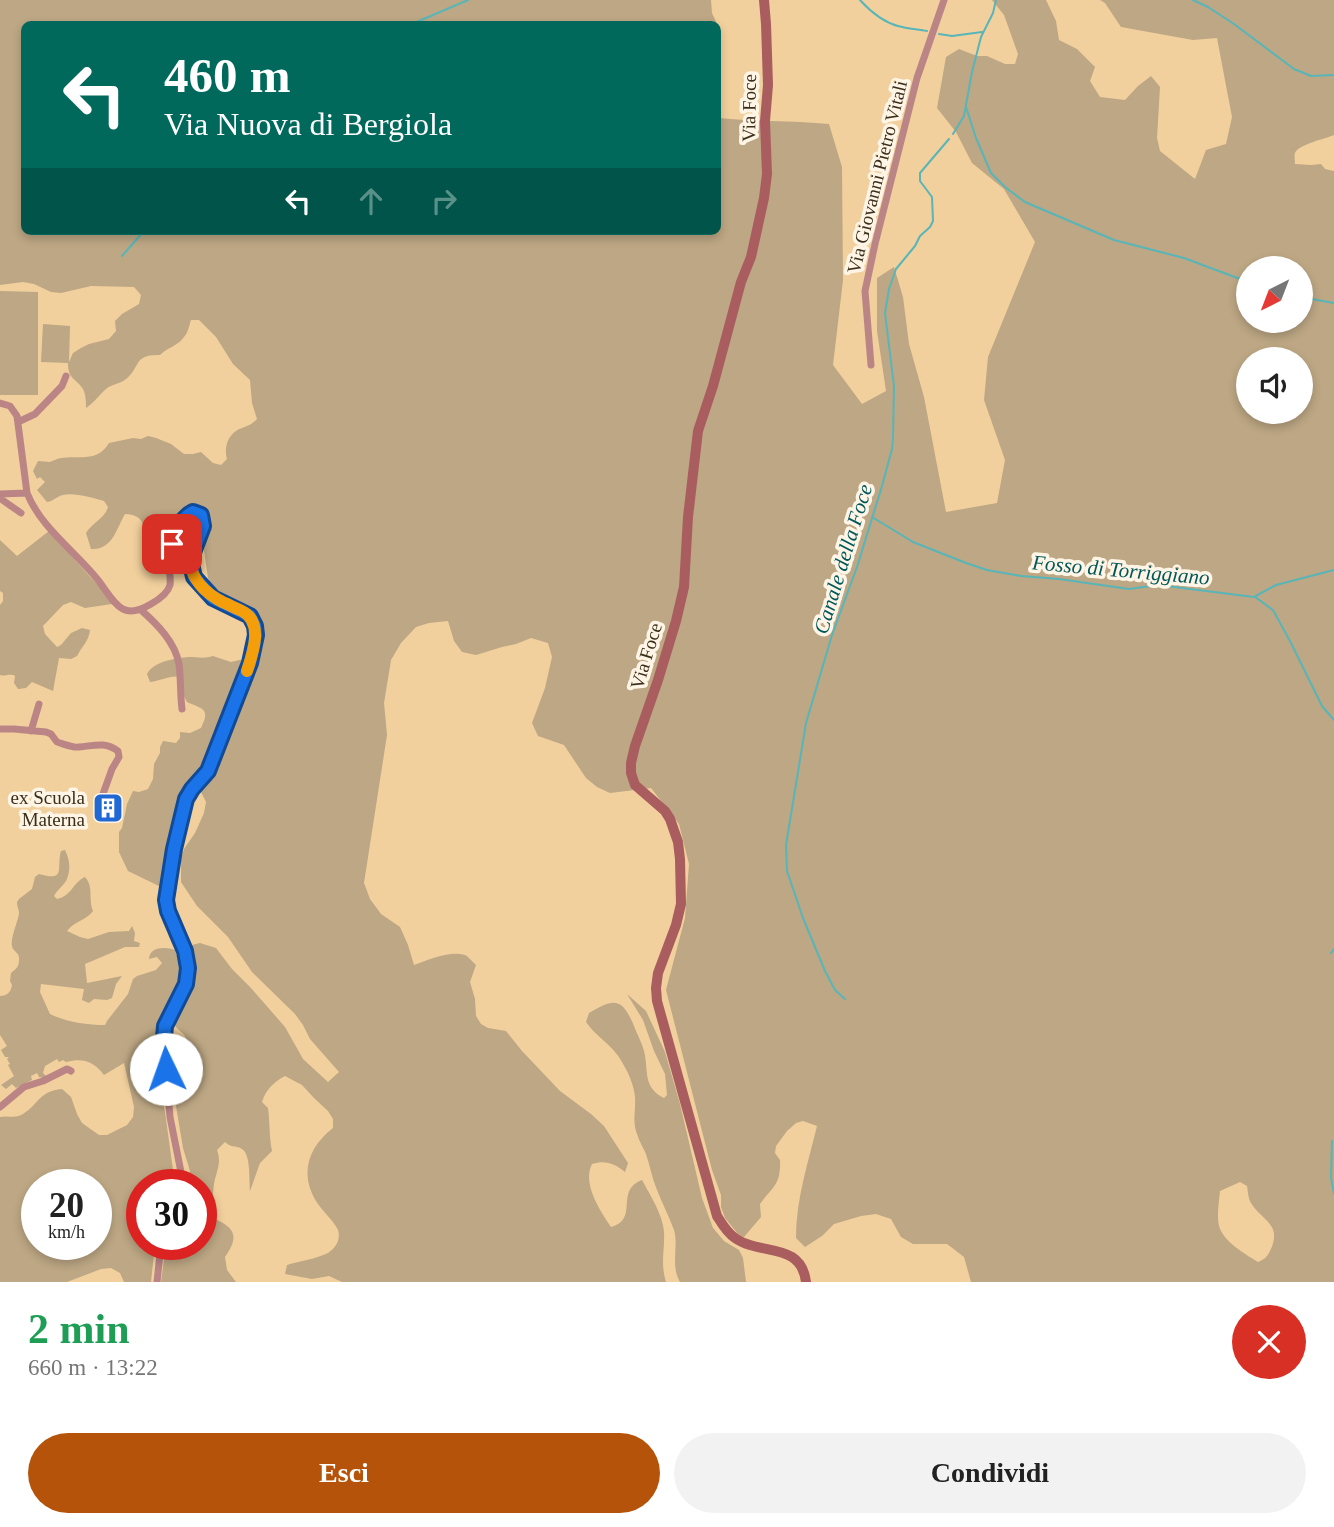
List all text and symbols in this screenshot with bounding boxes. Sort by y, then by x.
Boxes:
text: 460 m [164,48,291,103]
icon: left [49,49,140,140]
street label: Via Foce [738,74,760,142]
street label: Via Giovanni Pietro Vitali [843,78,911,276]
text: Via Nuova di Bergiola [164,106,452,142]
icon: left [279,182,317,220]
icon: ahead [352,182,390,220]
icon: right [425,182,463,220]
north arrow [1236,256,1312,332]
map controls [1236,256,1313,424]
button: sound [1236,347,1313,424]
water label: Canale della Foce [809,481,877,637]
pin [142,514,202,574]
icon: arrive [153,525,191,563]
water label: Fosso di Torriggiano [1030,550,1211,590]
street label: Via Foce [626,620,666,692]
place label: ex Scuola Materna [11,787,86,830]
building icon: ex Scuola Materna [91,791,125,825]
position arrow [129,1032,203,1106]
speed limit sign: 30 [126,1169,217,1260]
text: 20 [49,1186,84,1225]
text: km/h [48,1222,85,1242]
button: close [1232,1305,1306,1379]
text: 2 min [28,1306,130,1352]
text: 660 m · 13:22 [28,1355,158,1380]
button: Esci [28,1433,660,1513]
button: Condividi [674,1433,1306,1513]

